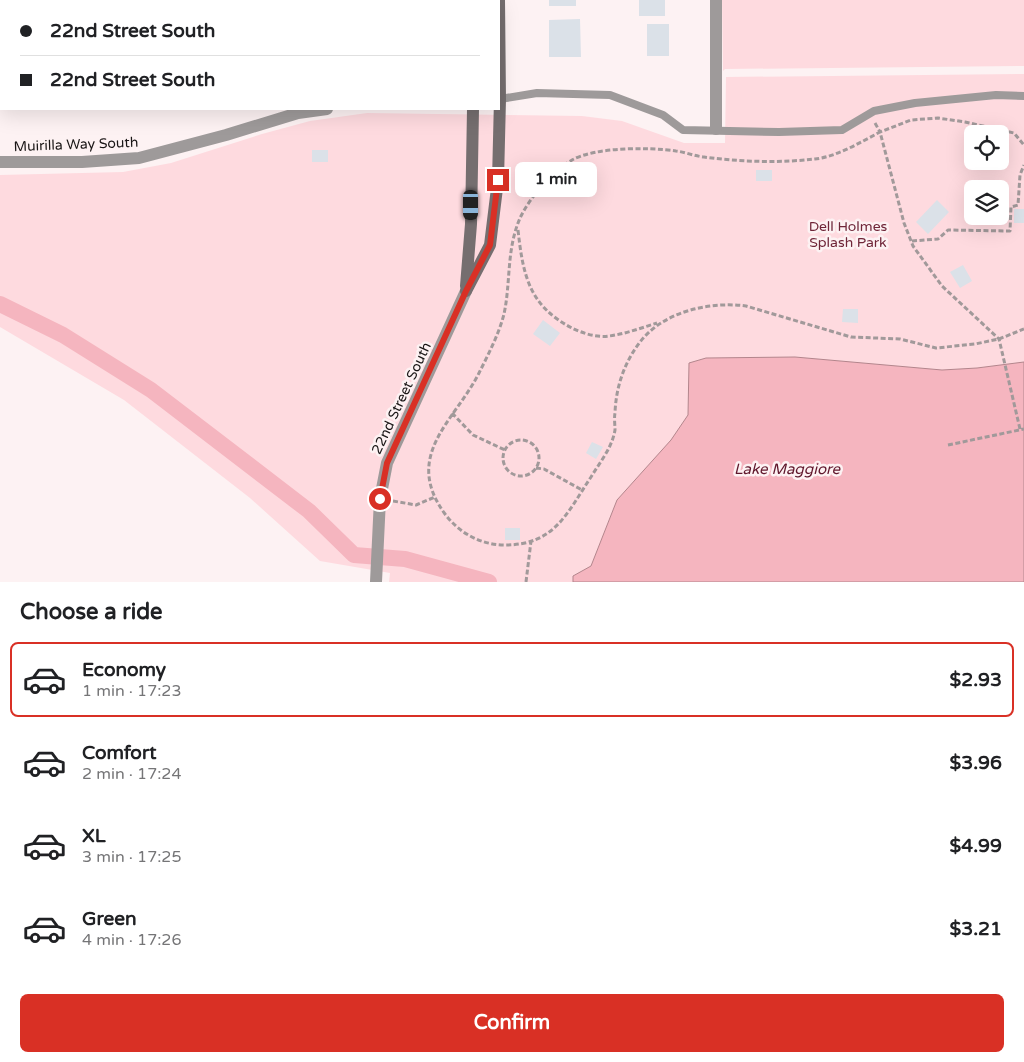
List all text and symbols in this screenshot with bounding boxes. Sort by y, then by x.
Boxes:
text: 22nd Street South [50,20,215,42]
text: 22nd Street South [50,69,215,91]
map controls [964,125,1009,225]
button: locate [964,125,1009,170]
street label: Muirilla Way South [13,134,139,155]
callout: 1 min [516,162,598,198]
route end [487,169,509,191]
text: 1 min [535,169,577,189]
button: layers [964,180,1009,225]
car [463,190,478,220]
park label: Dell Holmes Splash Park [809,218,888,251]
street label: 22nd Street South [368,339,435,457]
water label: Lake Maggiore [734,460,842,478]
route start [369,488,391,510]
text: Choose a ride [20,599,163,625]
icon: car [22,657,67,702]
text: Economy [82,659,166,681]
text: $2.93 [950,669,1002,691]
text: 1 min · 17:23 [82,681,181,701]
icon: car [22,740,67,785]
text: Comfort [82,742,156,764]
text: $3.96 [950,752,1002,774]
text: 2 min · 17:24 [82,764,181,784]
icon: car [22,823,67,868]
text: XL [82,825,106,847]
text: $4.99 [950,835,1002,857]
text: 3 min · 17:25 [82,847,181,867]
icon: car [22,906,67,951]
text: Green [82,908,136,930]
text: $3.21 [950,918,1002,940]
text: 4 min · 17:26 [82,930,181,950]
button: Confirm [20,994,1004,1052]

